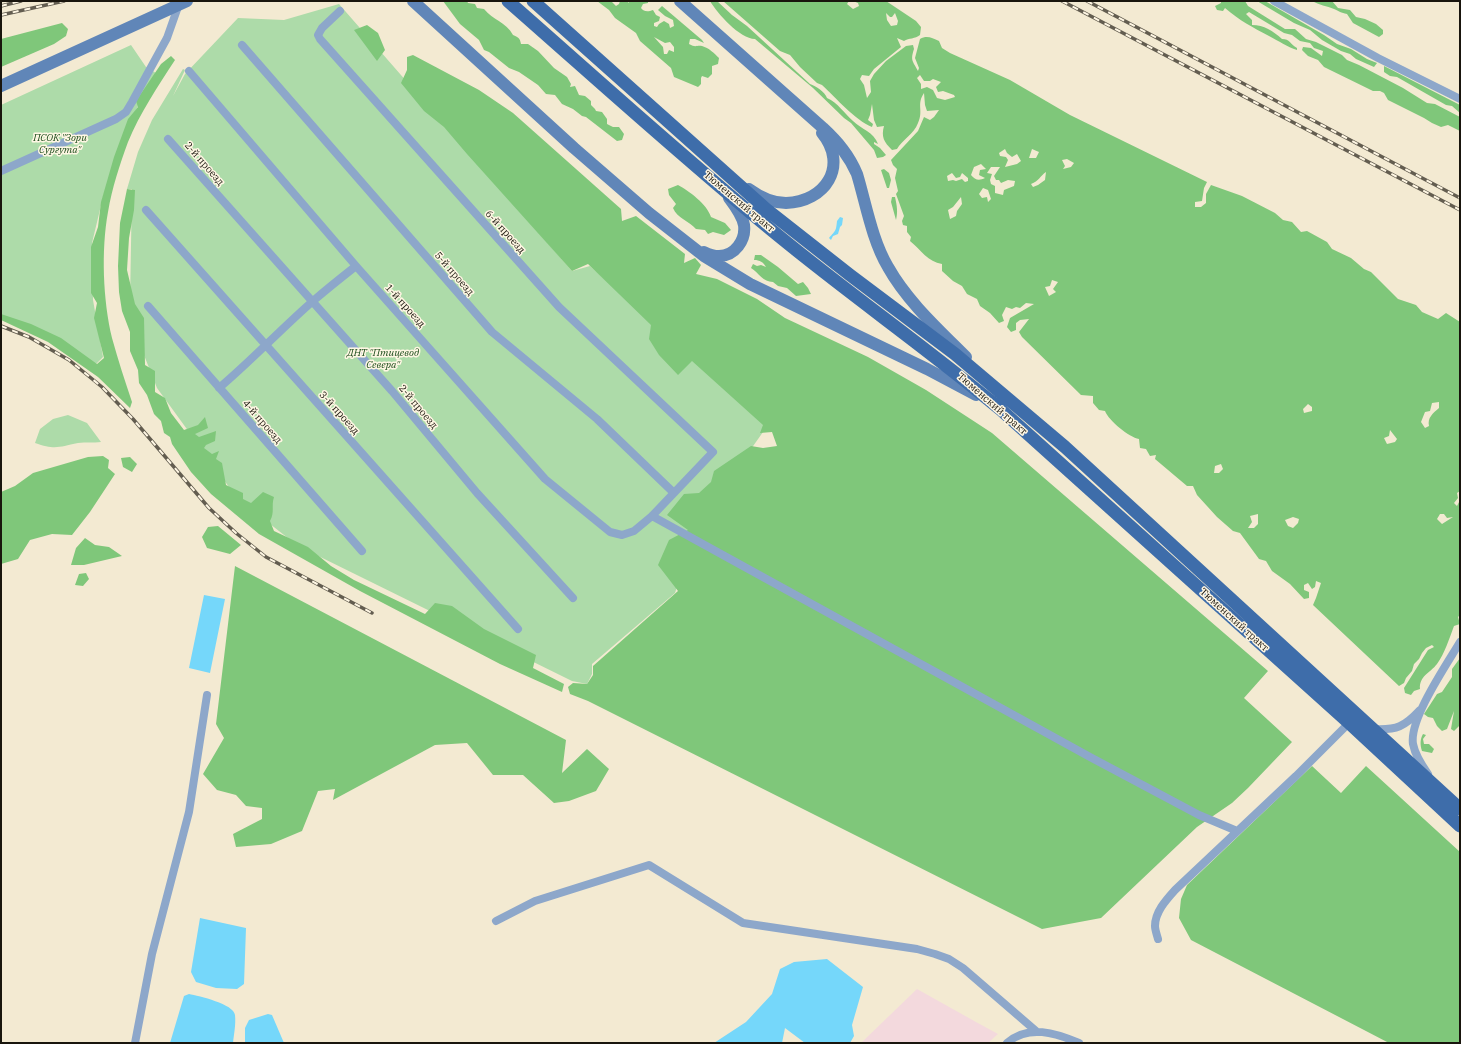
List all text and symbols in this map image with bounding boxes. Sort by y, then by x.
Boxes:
park label: ПСОК "Зори Сургута" [33,132,87,156]
street label: 2-й проезд [182,140,226,188]
street label: Тюменский тракт [701,169,777,235]
street label: 6-й проезд [483,208,527,256]
street label: 5-й проезд [432,250,476,298]
street label: 1-й проезд [383,282,427,330]
park label: ДНТ "Птицевод Севера" [347,347,419,370]
street label: Тюменский тракт [955,370,1029,438]
street label: 2-й проезд [396,383,440,431]
street label: 3-й проезд [317,389,361,437]
street label: 4-й проезд [240,398,284,446]
street label: Тюменский тракт [1197,586,1271,654]

